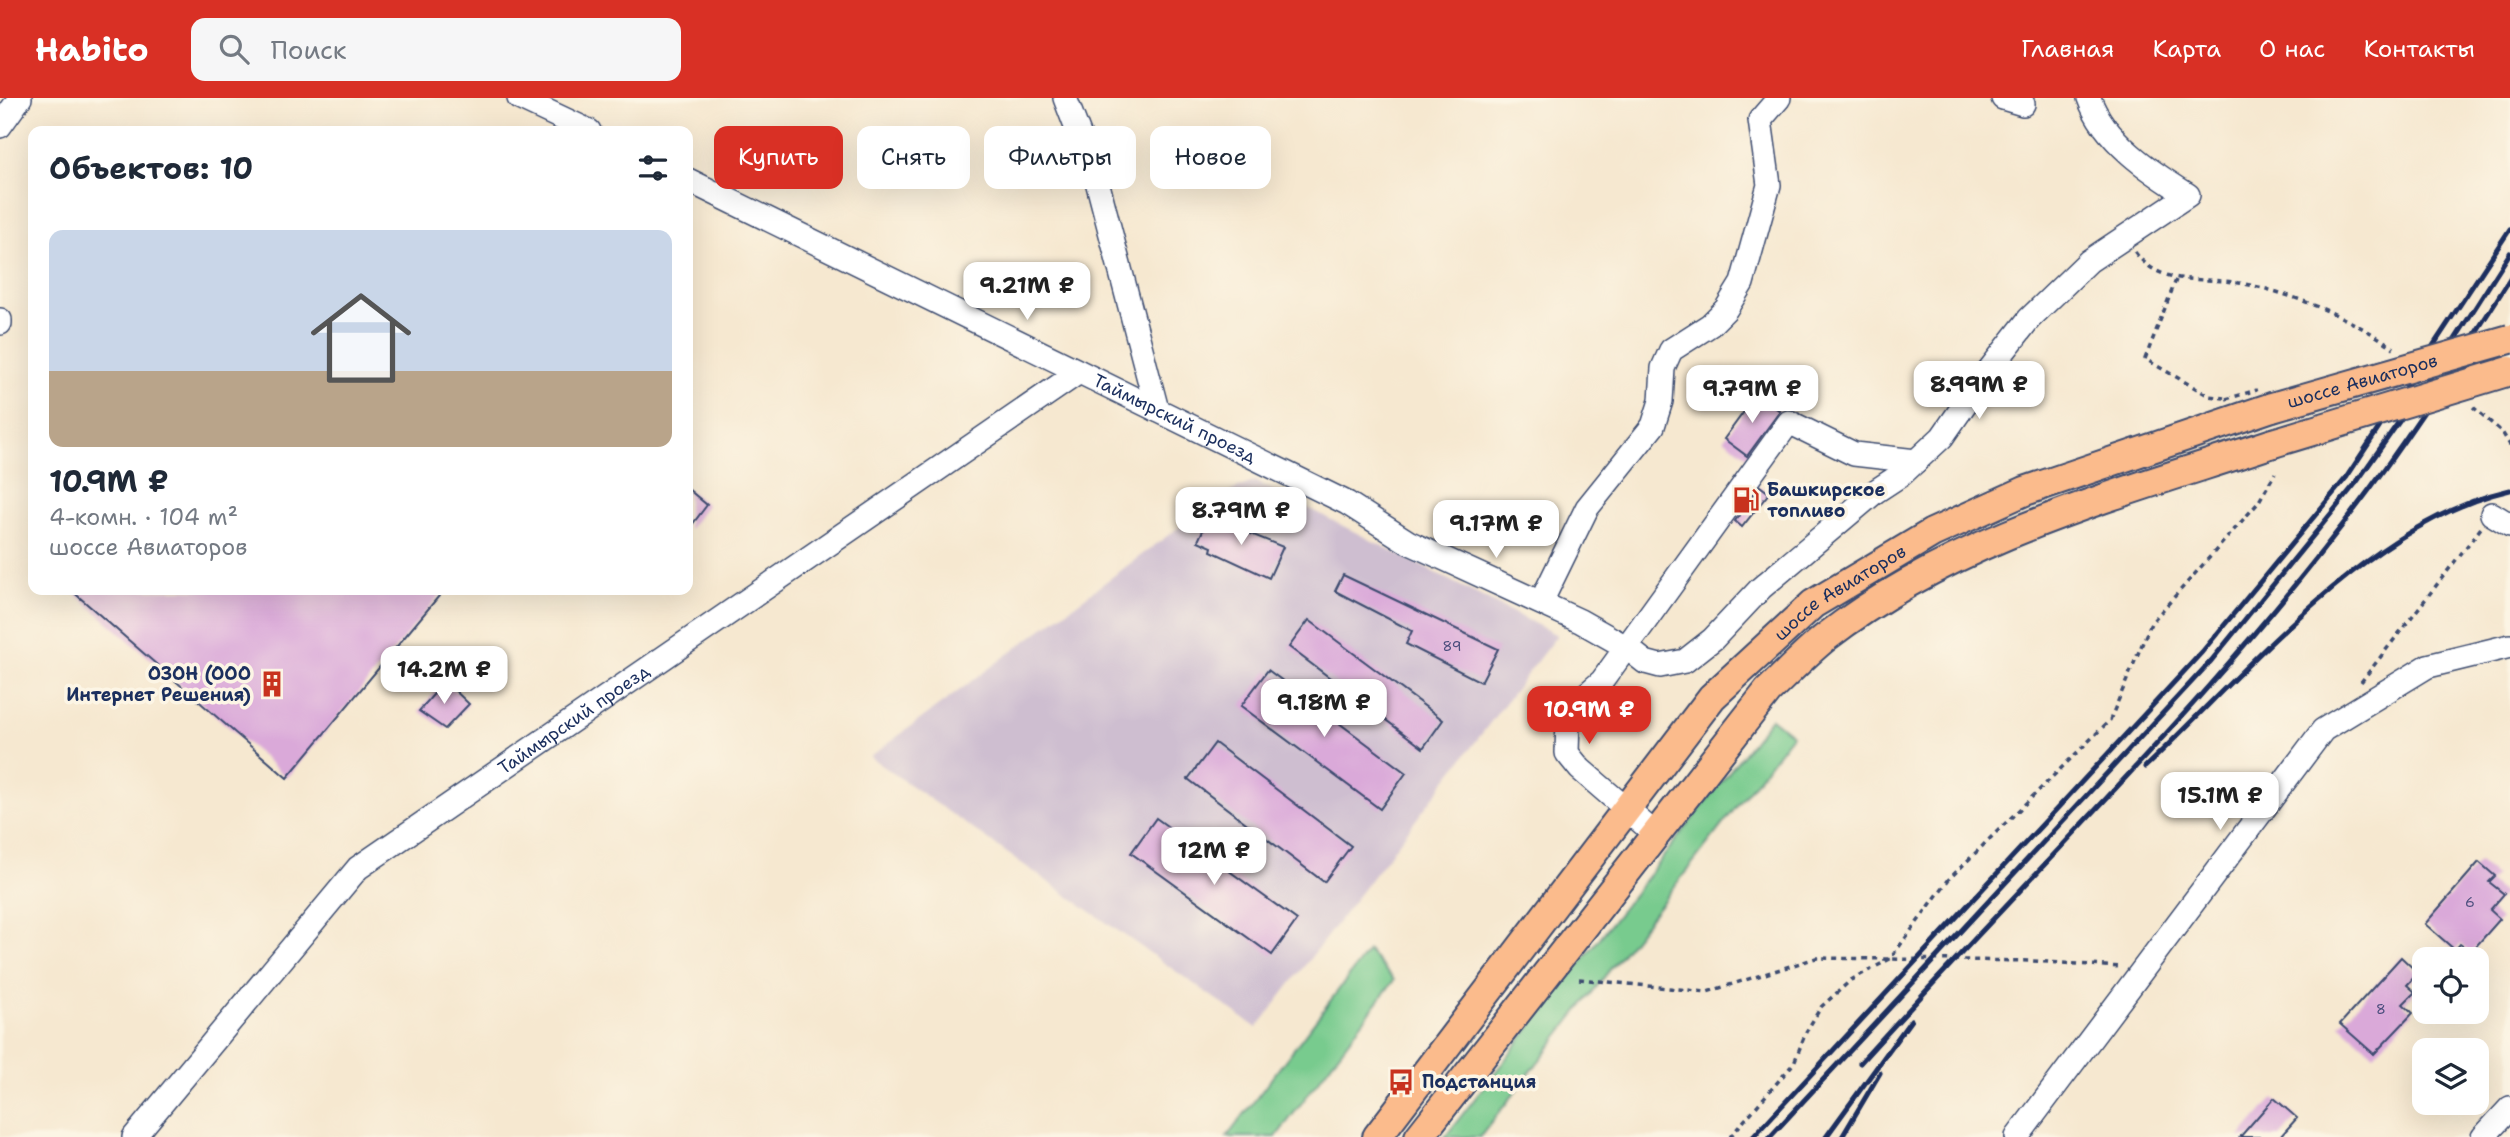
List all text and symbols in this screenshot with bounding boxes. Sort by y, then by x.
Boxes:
search box [191,18,681,81]
text: Habito [35,27,149,72]
icon: search [215,30,253,68]
text: Поиск [271,32,347,67]
text: Главная [2021,33,2114,65]
text: Карта [2152,33,2221,65]
text: О нас [2259,33,2325,65]
text: Контакты [2363,33,2475,65]
chip: Купить [714,126,843,189]
chip: Снять [857,126,970,189]
chip: Фильтры [984,126,1136,189]
chip: Новое [1150,126,1271,189]
text: Объектов: 10 [49,148,253,189]
icon: filters [634,149,672,187]
pin: 9.21M ₽ [962,262,1092,322]
text: 9.21M ₽ [979,270,1075,300]
icon: home [298,275,424,401]
street label: шоссе Авиаторов [2284,348,2440,414]
pin: 8.99M ₽ [1914,362,2044,421]
pin: 9.79M ₽ [1687,366,1817,425]
street label: Таймырский проезд [1089,368,1261,469]
text: 8.99M ₽ [1930,369,2028,399]
text: 9.79M ₽ [1702,373,1802,403]
text: 10.9M ₽ [49,461,169,502]
place label: Башкирское топливо [1767,478,1885,523]
fuel station icon: Башкирское топливо [1731,485,1761,515]
pin: 8.79M ₽ [1176,488,1306,547]
text: 8.79M ₽ [1191,495,1291,525]
pin: 9.17M ₽ [1431,500,1561,560]
text: 4-комн. · 104 m² [49,502,238,532]
text: 9.17M ₽ [1449,508,1543,538]
text: шоссе Авиаторов [49,532,247,562]
street label: шоссе Авиаторов [1769,539,1911,646]
house number: 89 [1443,637,1461,655]
pin: 14.2M ₽ [379,646,509,706]
text: 14.2M ₽ [397,654,491,684]
street label: Таймырский проезд [493,659,655,780]
place label: ОЗОН (ООО Интернет Решения) [66,662,251,707]
building icon: ОЗОН (ООО Интернет Решения) [257,669,287,699]
pin: 9.18M ₽ [1259,680,1389,739]
pin: 10.9M ₽ [1524,686,1654,746]
text: 9.18M ₽ [1277,687,1371,717]
text: 10.9M ₽ [1543,694,1635,724]
pin: 15.1M ₽ [2155,772,2285,832]
text: 15.1M ₽ [2177,780,2263,810]
pin: 12M ₽ [1165,828,1263,887]
text: 12M ₽ [1177,835,1251,865]
house number: 6 [2465,893,2475,911]
map controls [2412,947,2489,1115]
button: locate [2412,947,2489,1024]
house number: 8 [2376,1000,2386,1018]
button: layers [2412,1038,2489,1115]
bus stop icon: Подстанция [1386,1067,1416,1097]
place label: Подстанция [1422,1070,1536,1094]

